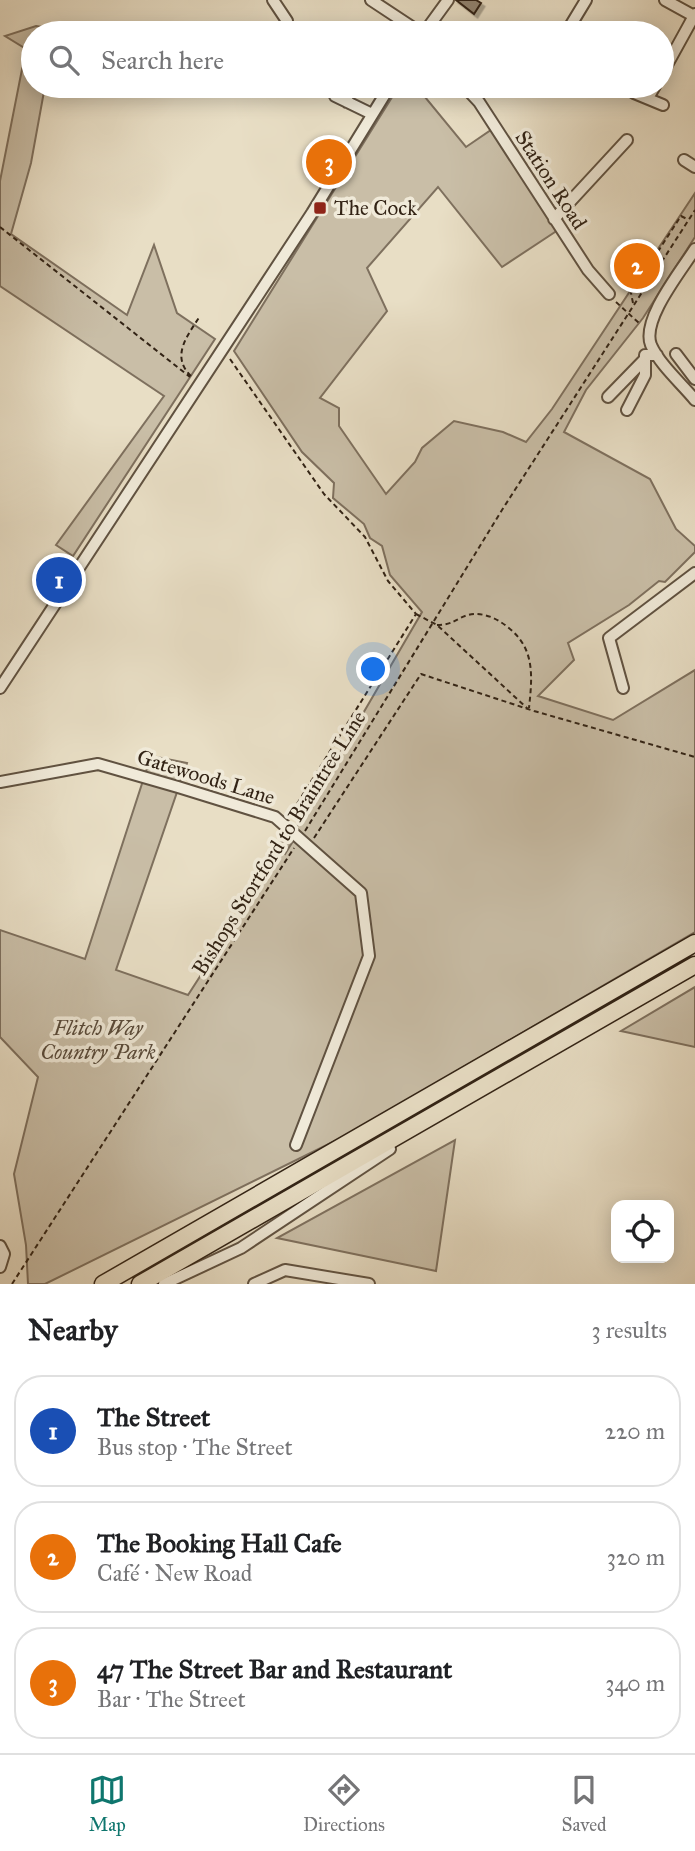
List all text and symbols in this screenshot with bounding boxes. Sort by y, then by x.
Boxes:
search box [21,21,674,98]
icon: search [45,41,83,79]
text: Search here [101,44,224,76]
street label: Station Road [509,126,593,235]
pin: 3 [306,136,352,188]
place label: The Cock [334,195,417,221]
marker: The Cock [312,200,328,216]
pin: 2 [614,240,660,292]
pin: 1 [36,554,82,606]
your location [356,652,390,686]
street label: Bishops Stortford to Braintree Line [187,706,372,980]
street label: Gatewoods Lane [134,744,278,810]
park label: Flitch Way Country Park [40,1015,156,1065]
map controls [611,1200,674,1263]
button: locate [611,1200,674,1263]
text: Nearby [28,1312,118,1348]
text: 3 results [591,1316,667,1344]
text: The Street [97,1401,210,1433]
text: 1 [48,1417,58,1445]
text: 220 m [605,1417,665,1445]
text: Bus stop · The Street [97,1433,293,1461]
text: The Booking Hall Cafe [97,1527,342,1559]
text: 2 [47,1543,59,1571]
text: 320 m [607,1543,665,1571]
text: Café · New Road [97,1559,252,1587]
text: 47 The Street Bar and Restaurant [97,1653,452,1685]
text: 3 [48,1669,58,1697]
text: 340 m [605,1669,665,1697]
text: Bar · The Street [97,1685,246,1713]
tab: Map [88,1771,126,1836]
tab: Directions [303,1771,385,1836]
tab: Saved [562,1771,607,1836]

